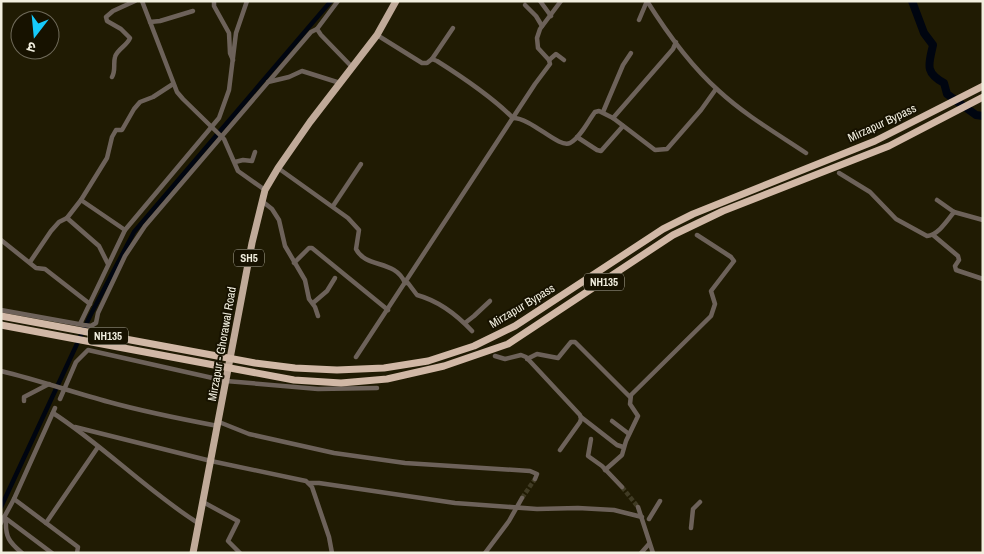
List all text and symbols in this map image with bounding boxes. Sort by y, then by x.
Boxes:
north arrow [10,10,60,60]
text: उ [24,37,38,57]
street label: Mirzapur Bypass [845,100,919,146]
road number: SH5 [234,250,264,266]
road number: NH135 [584,274,624,290]
street label: Mirzapur Bypass [486,280,558,332]
street label: Mirzapur - Ghorawal Road [204,286,240,402]
road number: NH135 [88,328,128,344]

